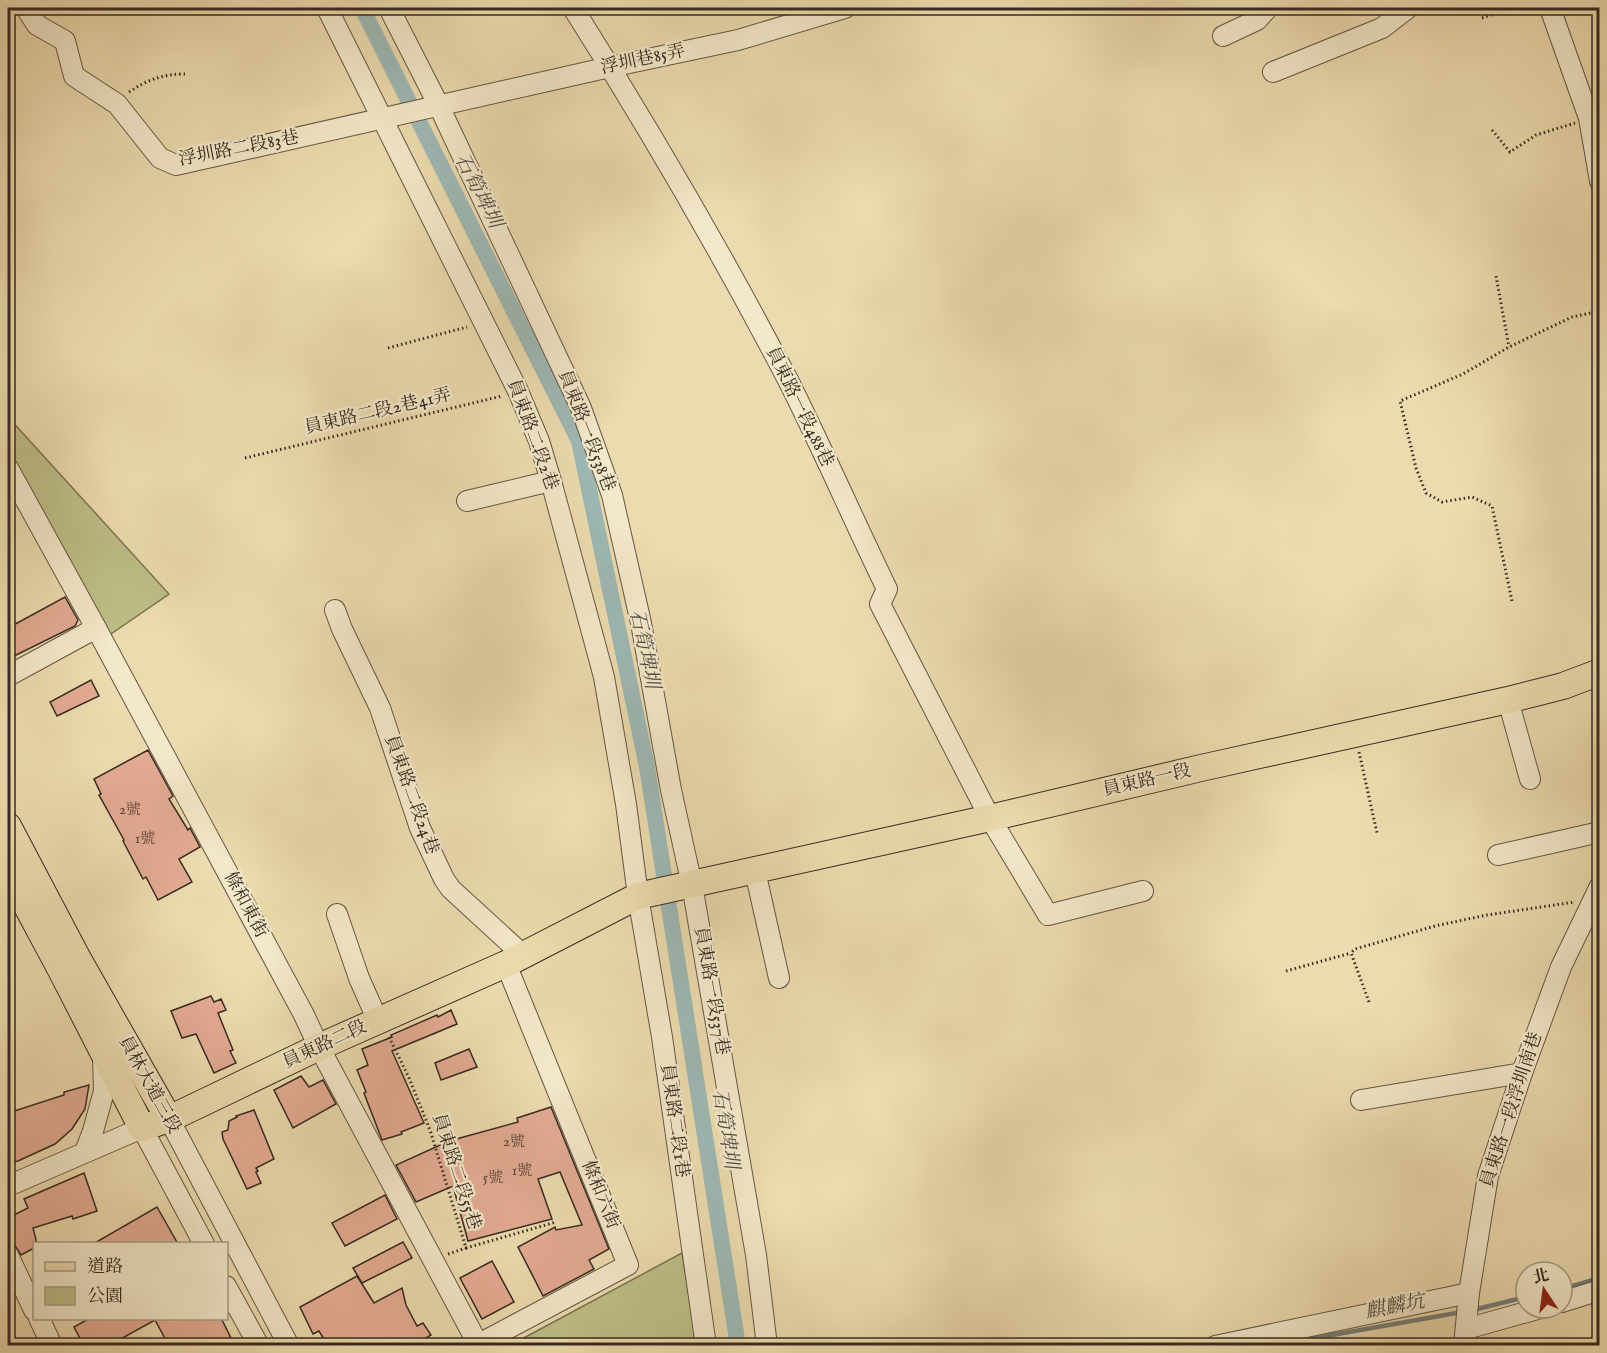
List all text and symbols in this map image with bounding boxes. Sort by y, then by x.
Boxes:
street label: 浮圳巷85弄 [599,40,687,80]
street label: 浮圳路二段83巷 [177,126,301,172]
water label: 石筍埤圳 [449,150,509,235]
street label: 員東路一段488巷 [760,343,838,471]
street label: 員東路一段538巷 [552,367,620,495]
street label: 員東路二段2巷 [501,376,563,494]
street label: 員東路二段2巷41弄 [302,384,454,440]
water label: 石筍埤圳 [623,607,665,694]
street label: 員東路二段24巷 [379,732,443,858]
street label: 員東路一段 [1101,760,1193,802]
house number: 2號 [119,800,141,819]
house number: 1號 [135,829,155,848]
street label: 條和東街 [218,868,272,942]
street label: 員東路一段537巷 [688,925,734,1057]
street label: 員東路二段 [279,1016,371,1074]
street label: 員東路一段浮圳南巷 [1476,1029,1548,1191]
street label: 員林大道三段 [113,1032,185,1138]
street label: 員東路二段1巷 [655,1063,693,1179]
water label: 石筍埤圳 [706,1088,744,1173]
street label: 員東路二段55巷 [426,1111,486,1233]
house number: 2號 [503,1132,525,1151]
street label: 條和六街 [576,1157,624,1233]
house number: 1號 [512,1161,532,1180]
house number: 5號 [483,1168,503,1187]
legend [33,1242,228,1320]
text: 道路 [87,1256,123,1279]
north arrow [1514,1260,1574,1320]
text: 北 [1531,1266,1551,1289]
text: 公園 [87,1286,123,1309]
water label: 麒麟坑 [1363,1288,1430,1325]

